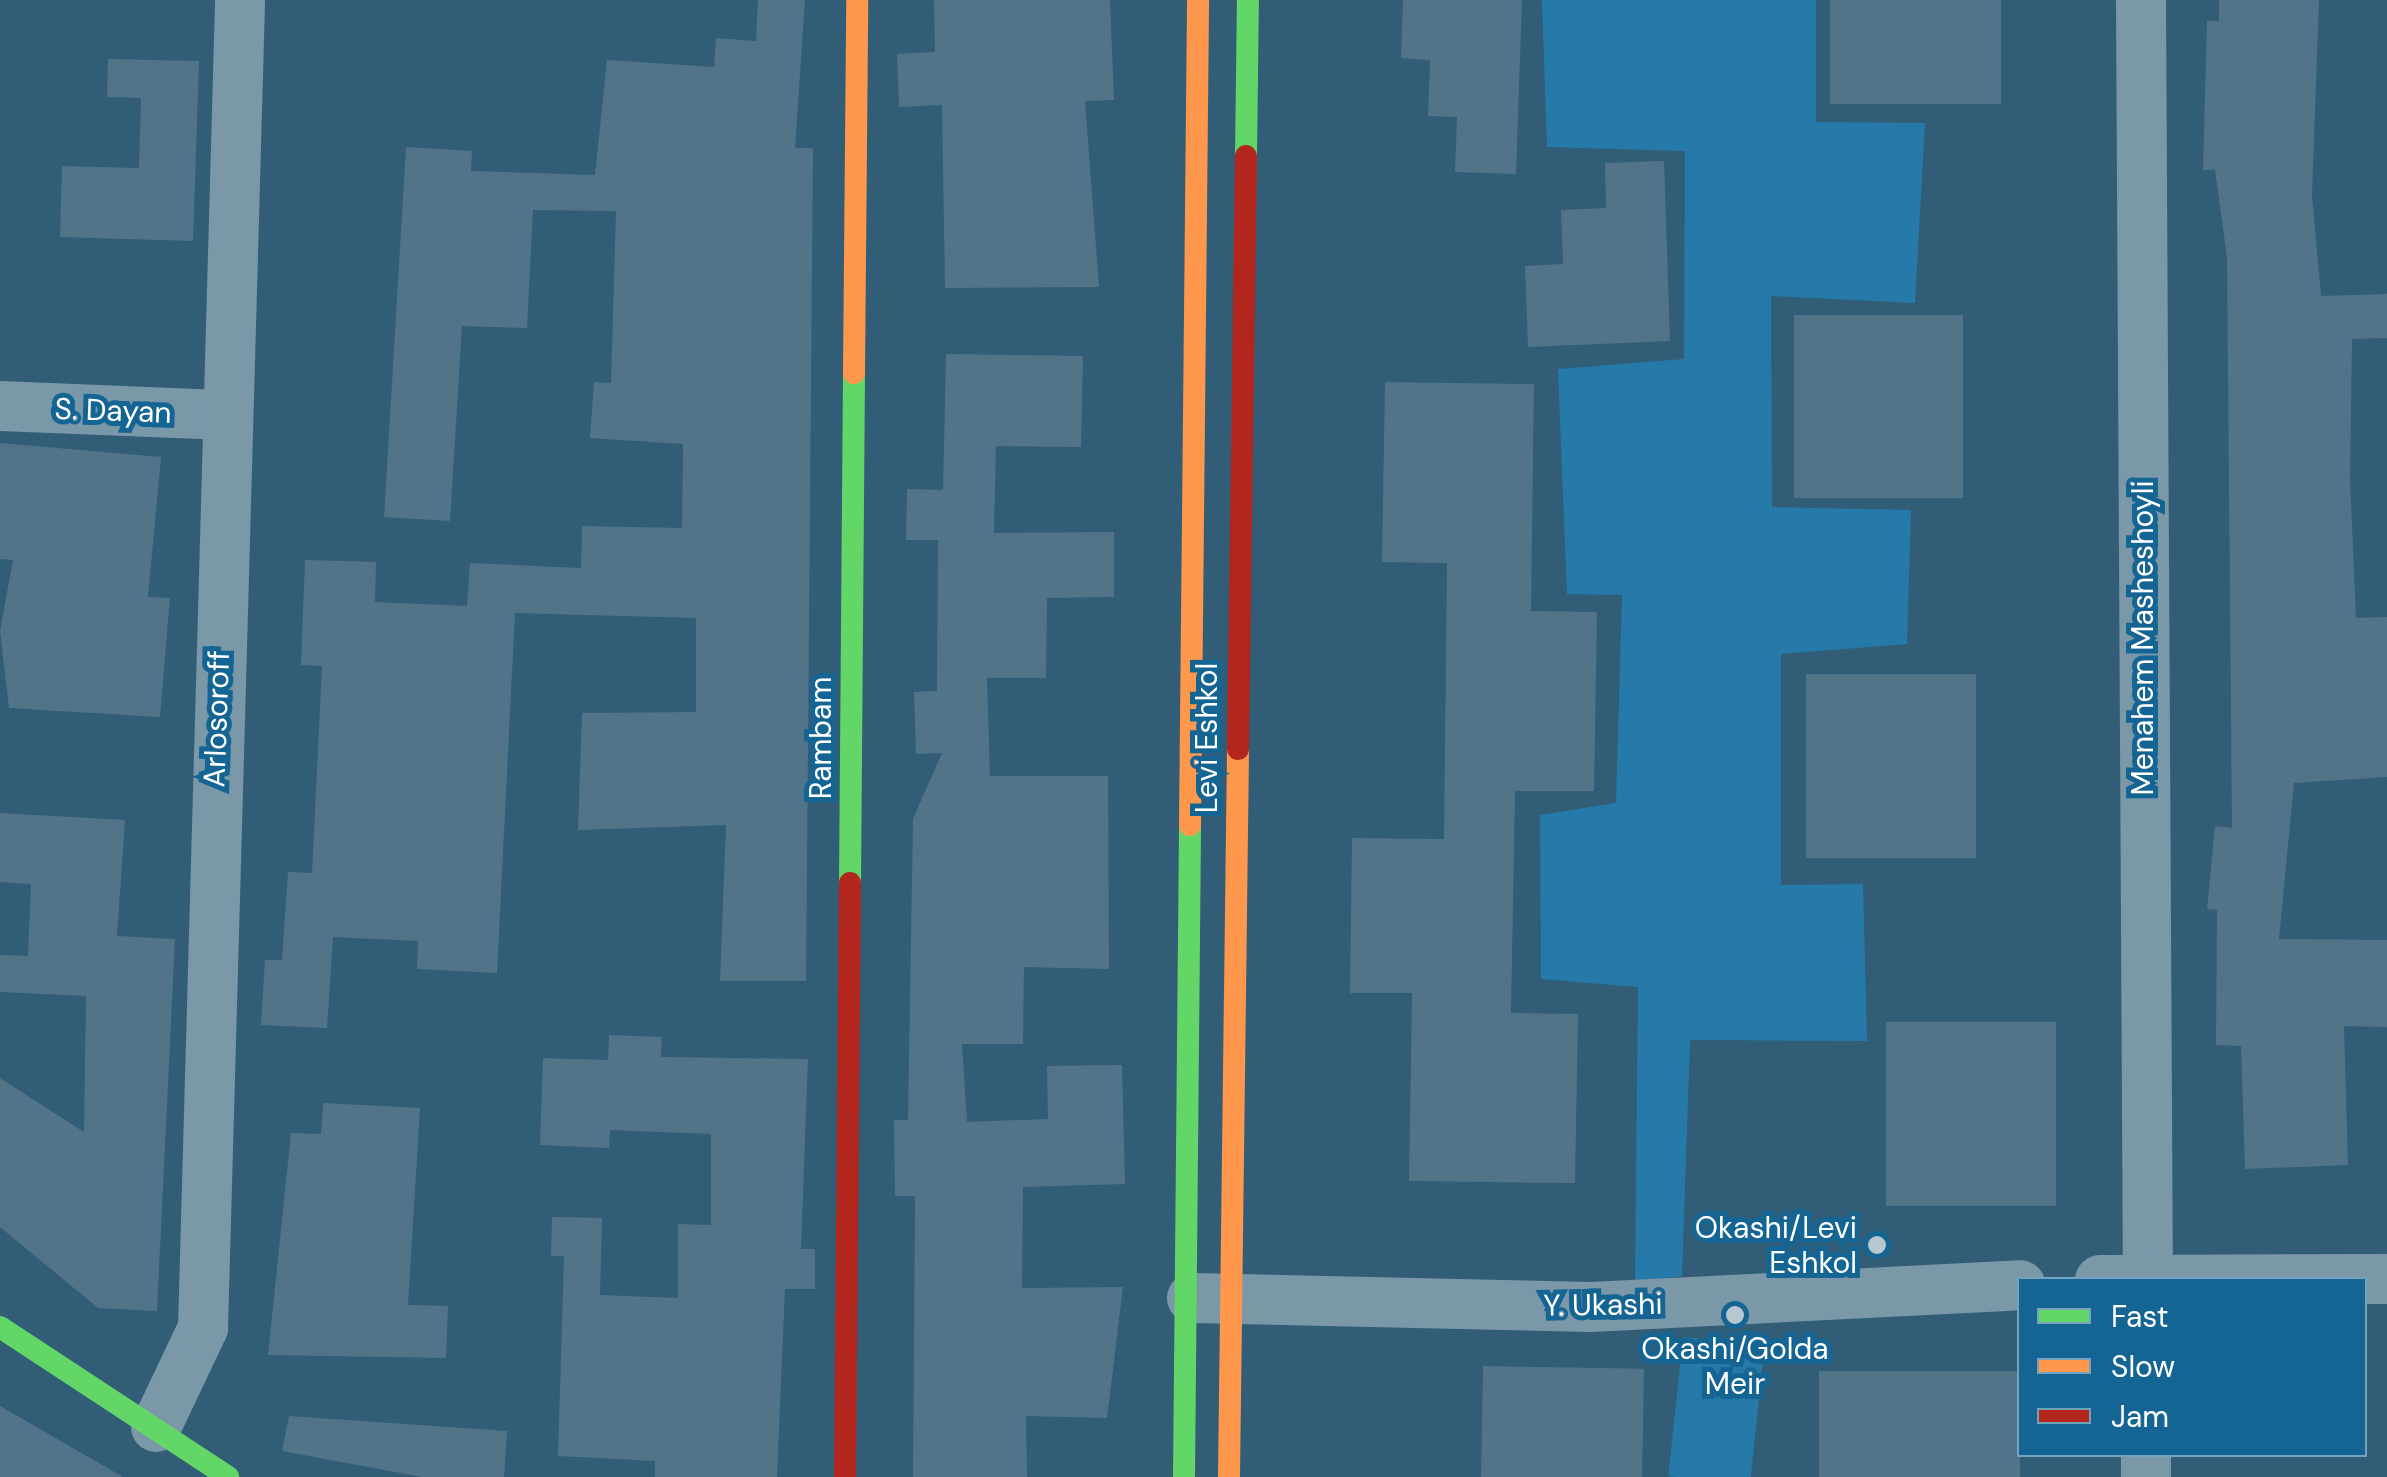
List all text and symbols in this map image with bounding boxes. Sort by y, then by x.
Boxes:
street label: S. Dayan [54,391,172,431]
street label: Menahem Masheshoyli [2125,480,2161,796]
street label: Arlosoroff [197,650,237,788]
street label: Levi Eshkol [1189,663,1225,813]
street label: Rambam [803,677,839,799]
place label: Okashi/Levi Eshkol [1695,1210,1857,1280]
marker: Okashi/Levi Eshkol [1866,1234,1888,1256]
legend [2017,1277,2367,1457]
street label: Y. Ukashi [1543,1286,1663,1324]
text: Fast [2111,1297,2169,1336]
marker: Okashi/Golda Meir [1724,1304,1746,1326]
place label: Okashi/Golda Meir [1641,1331,1829,1402]
text: Slow [2111,1347,2175,1386]
text: Jam [2111,1397,2169,1436]

